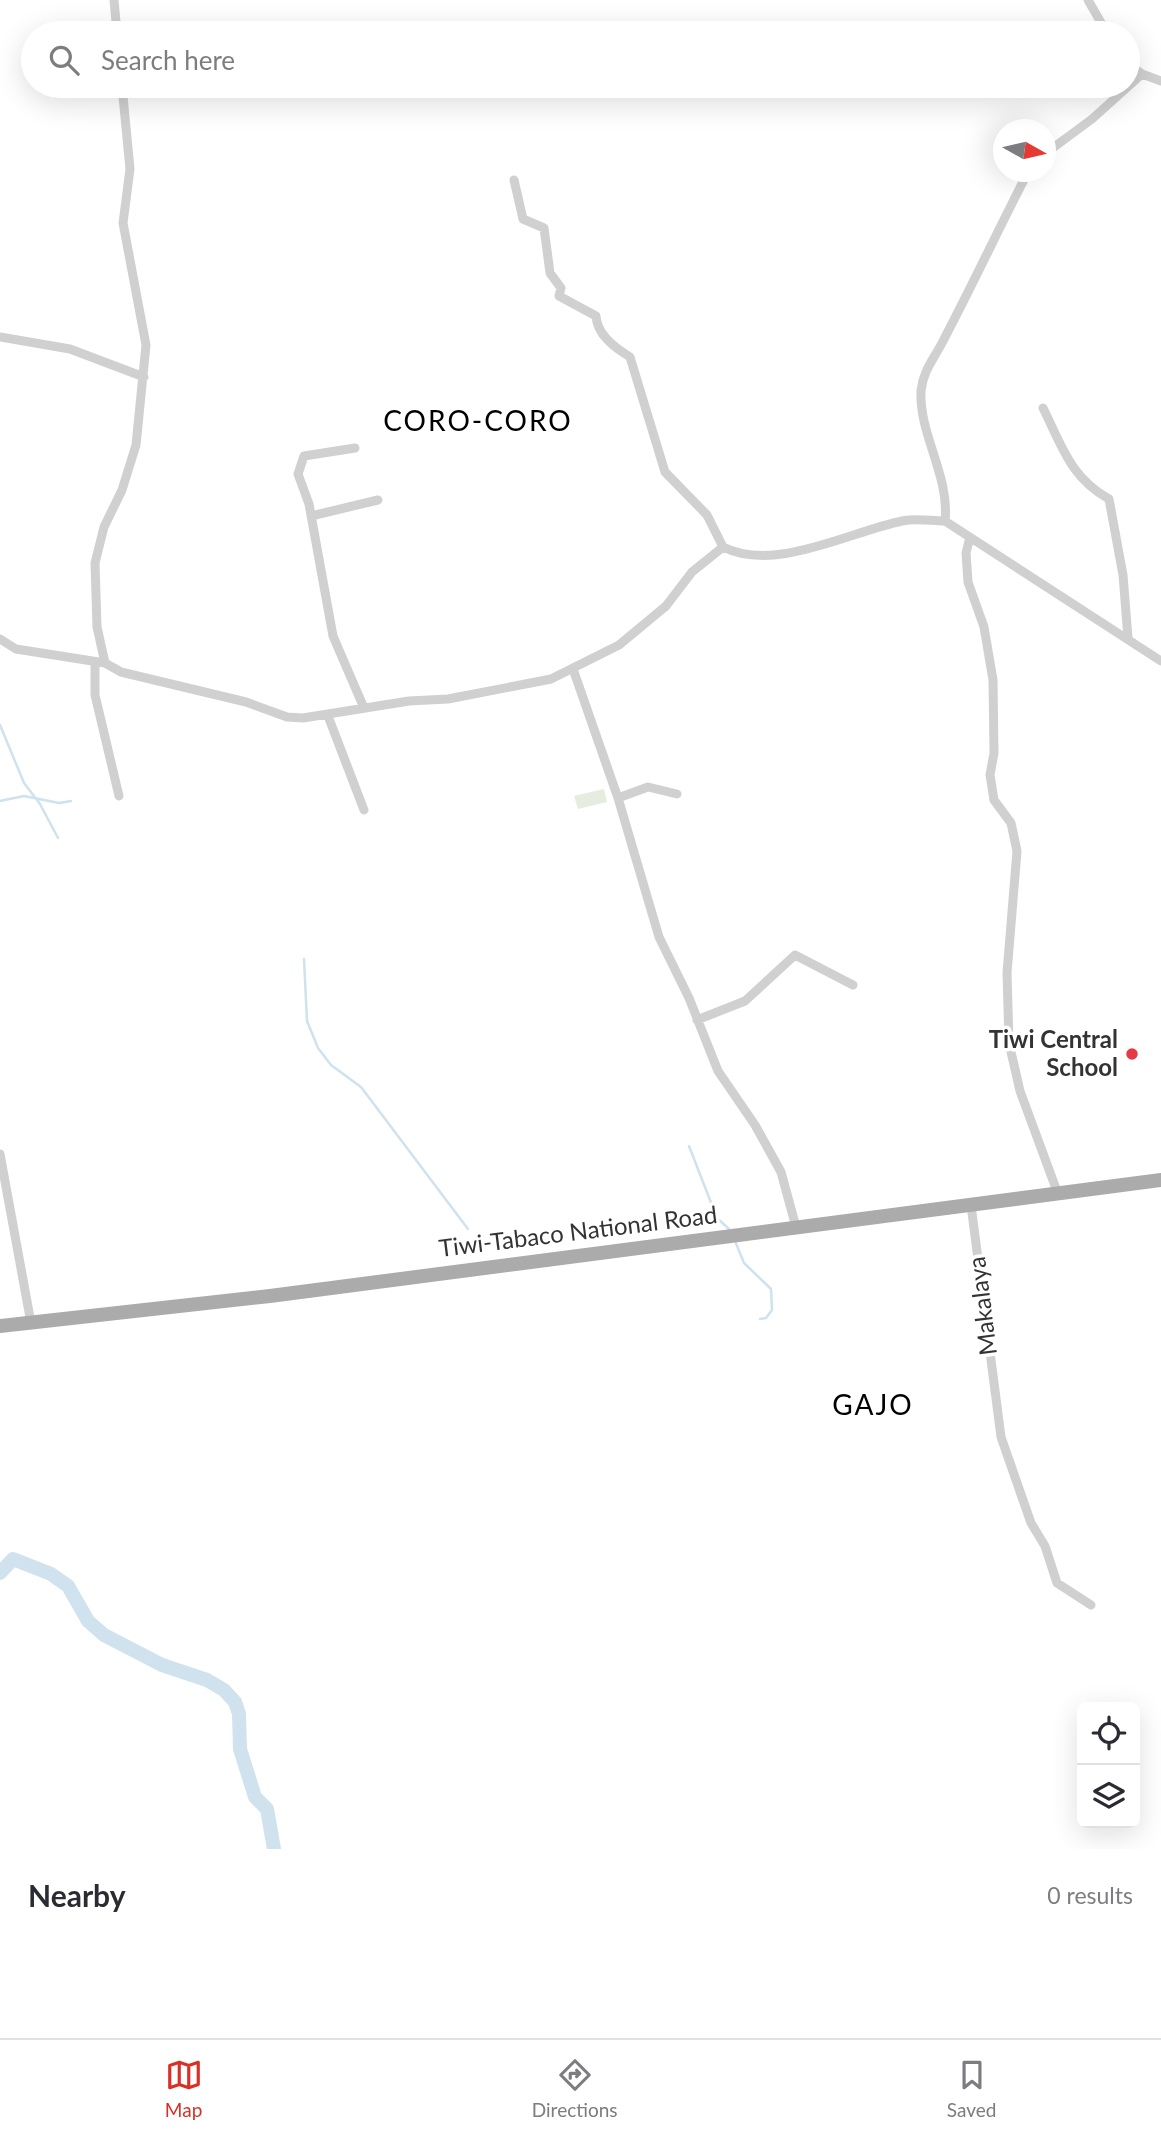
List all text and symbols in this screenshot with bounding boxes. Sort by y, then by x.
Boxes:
search box [21,21,1140,98]
icon: search [45,41,83,79]
text: Search here [101,44,235,76]
north arrow [993,119,1056,182]
district label: CORO-CORO [383,403,573,437]
place label: Tiwi Central School [989,1024,1118,1081]
marker: Tiwi Central School [1124,1046,1140,1062]
street label: Tiwi-Tabaco National Road [437,1199,719,1262]
street label: Makalaya [961,1255,1002,1357]
district label: GAJO [832,1387,914,1421]
map controls [1077,1702,1140,1828]
button: locate [1077,1702,1140,1765]
button: layers [1077,1765,1140,1828]
text: Nearby [28,1877,126,1913]
text: 0 results [1047,1881,1133,1909]
tab: Map [165,2056,203,2121]
tab: Directions [532,2056,618,2121]
tab: Saved [947,2056,996,2121]

